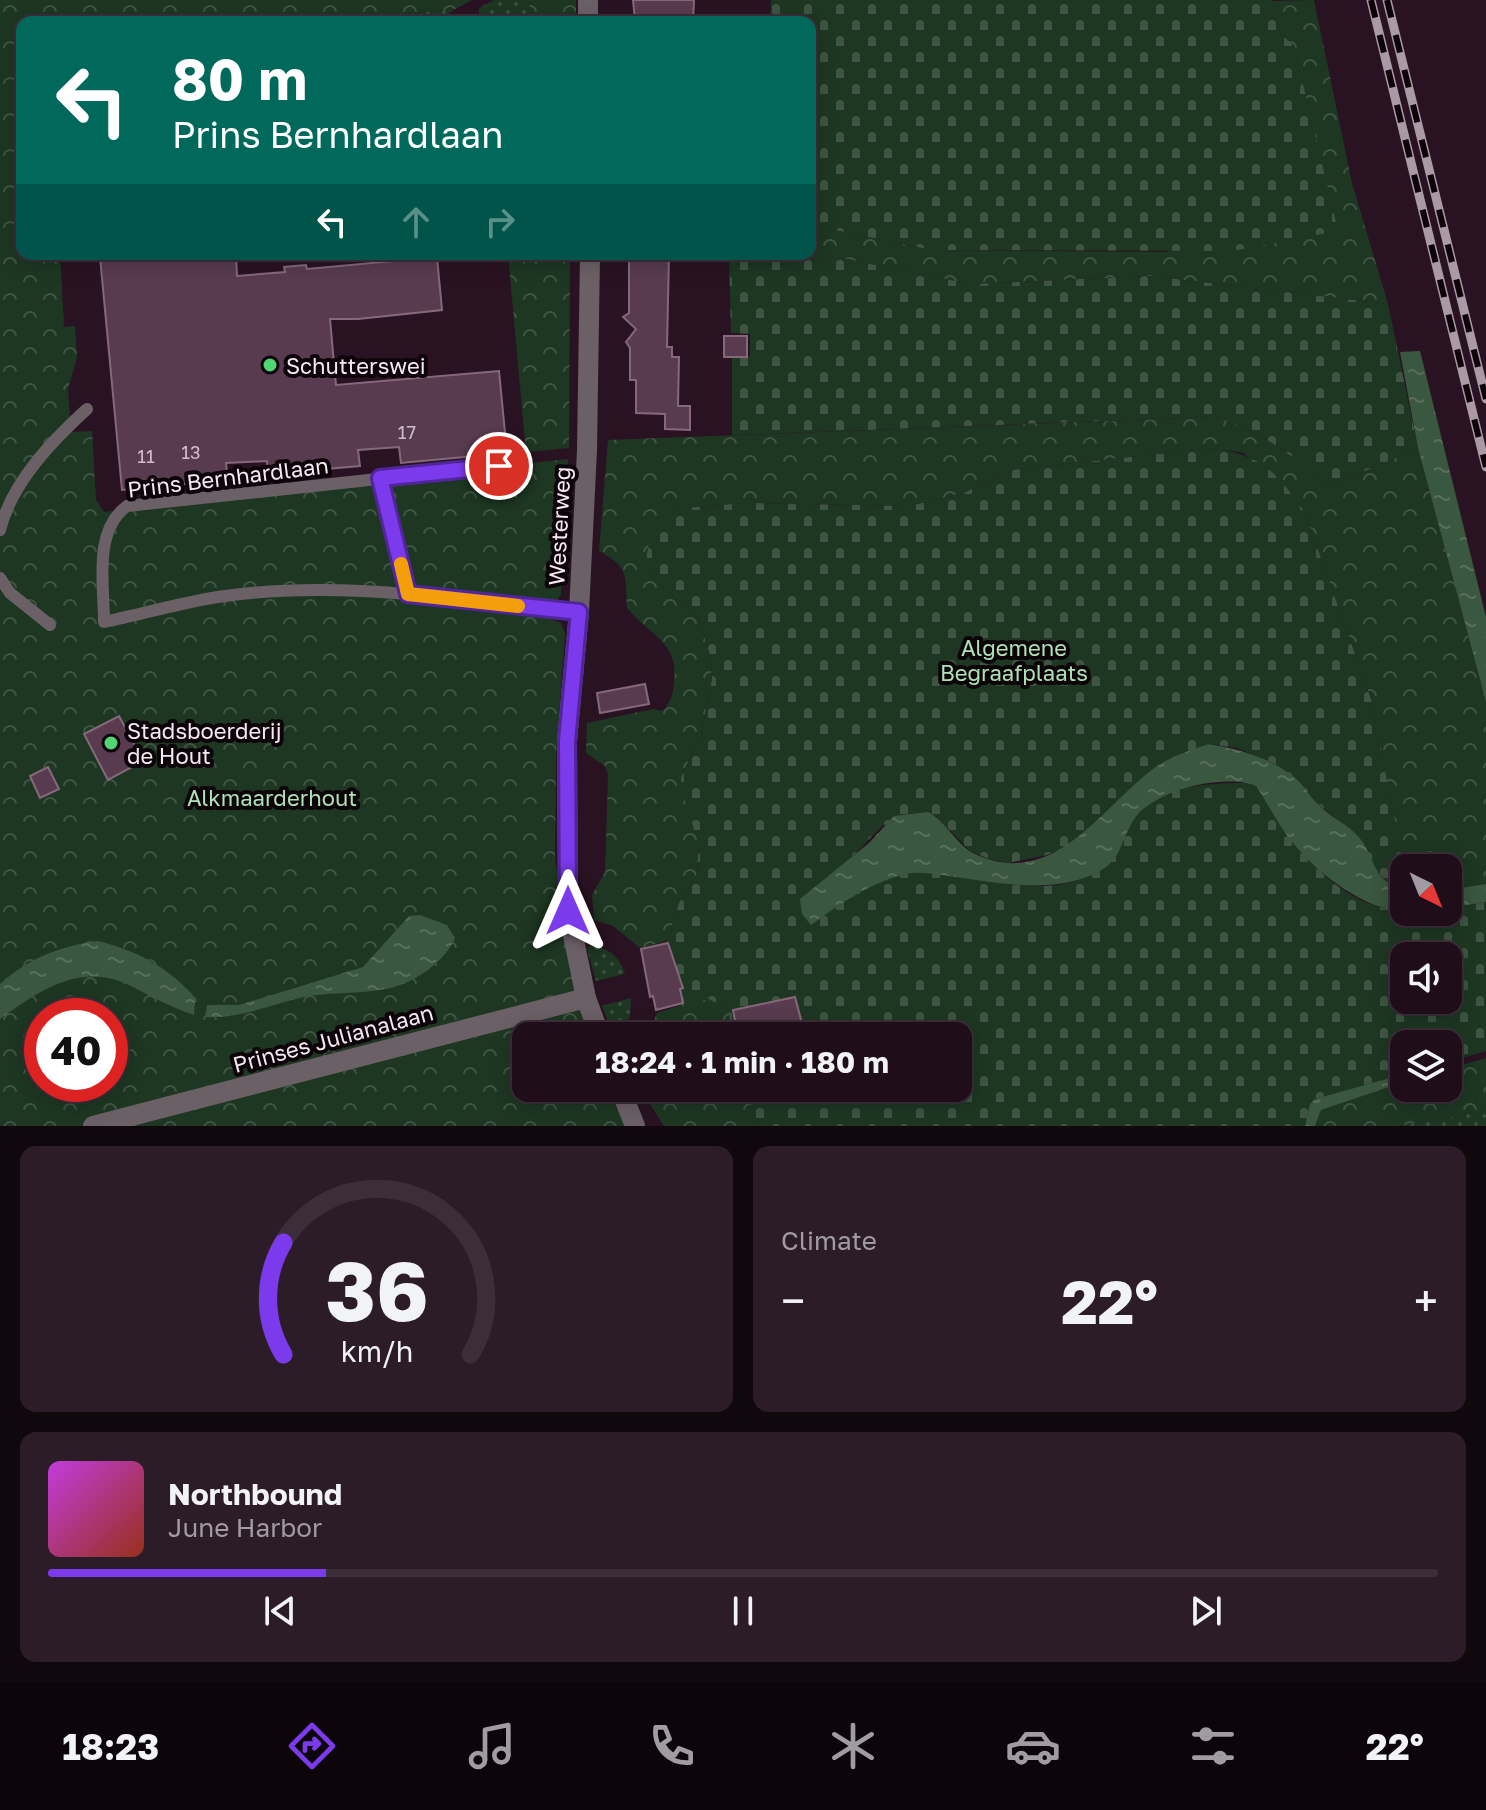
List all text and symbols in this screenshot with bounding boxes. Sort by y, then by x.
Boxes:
text: 80 m [172,45,307,112]
icon: left [40,48,144,152]
text: Prins Bernhardlaan [172,113,503,156]
icon: left [310,200,354,244]
icon: ahead [394,200,438,244]
icon: right [478,200,522,244]
place label: Schutterswei [286,352,426,379]
marker: Schutterswei [261,356,279,374]
house number: 17 [398,421,416,443]
pin [465,432,533,500]
house number: 13 [181,441,201,463]
icon: arrive [477,444,521,488]
house number: 11 [137,445,155,467]
street label: Prins Bernhardlaan [126,451,330,503]
street label: Westerweg [542,466,576,586]
park label: Algemene Begraafplaats [940,634,1088,686]
place label: Stadsboerderij de Hout [127,717,282,769]
marker: Stadsboerderij de Hout [102,734,120,752]
park label: Alkmaarderhout [187,784,357,811]
north arrow [1390,854,1462,926]
map controls [1390,854,1462,1102]
position arrow [526,869,610,953]
button: sound [1390,942,1462,1014]
speed limit sign: 40 [24,998,128,1102]
street label: Prinses Julianalaan [230,998,436,1078]
button: layers [1390,1030,1462,1102]
text: 18:24 · 1 min · 180 m [595,1044,889,1080]
text: Climate [781,1225,877,1256]
text: 36 [325,1239,428,1339]
text: 22° [1061,1265,1158,1337]
text: − [781,1274,805,1327]
text: + [1414,1274,1438,1327]
text: km/h [340,1334,413,1368]
text: Northbound [168,1476,342,1512]
text: June Harbor [168,1512,322,1543]
icon: previous [258,1589,302,1633]
icon: pause [721,1589,765,1633]
icon: next [1184,1589,1228,1633]
icon: directions [284,1718,340,1774]
icon: music [464,1718,520,1774]
icon: phone [644,1718,700,1774]
icon: climate [825,1718,881,1774]
icon: car [1005,1718,1061,1774]
icon: filters [1185,1718,1241,1774]
text: 18:23 [62,1725,159,1768]
text: 22° [1366,1725,1424,1768]

